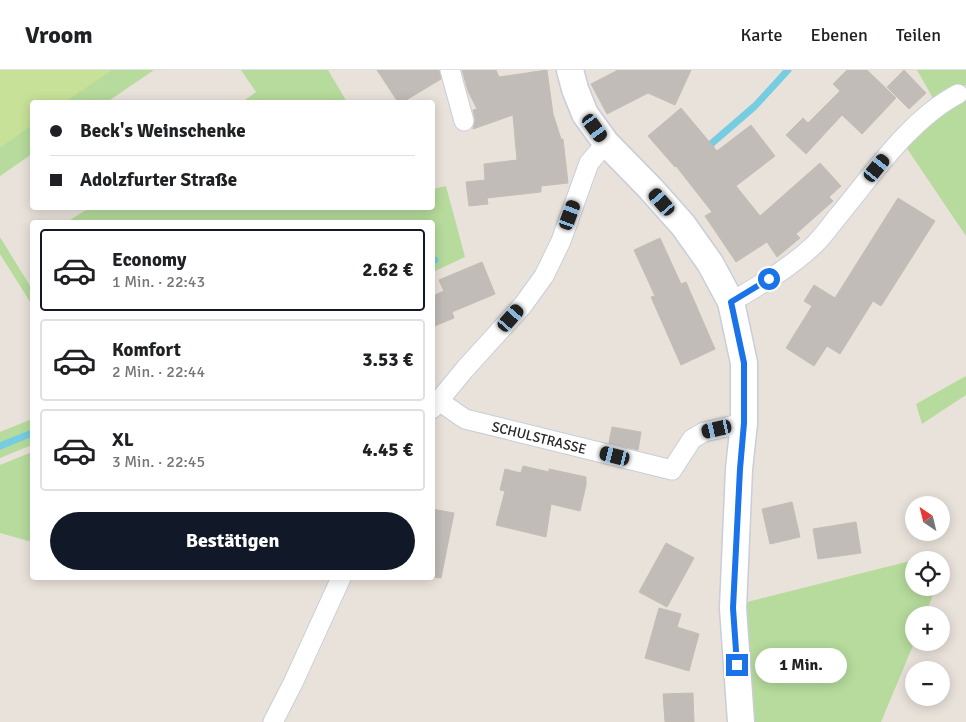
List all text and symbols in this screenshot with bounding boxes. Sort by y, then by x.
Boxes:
text: Vroom [25,20,93,50]
text: Karte [740,24,782,46]
text: Ebenen [810,24,868,46]
text: Teilen [896,24,941,46]
car [580,111,609,145]
text: Beck's Weinschenke [80,119,246,143]
car [861,152,892,184]
text: Adolzfurter Straße [80,168,237,192]
car [646,186,677,218]
car [557,198,582,232]
icon: car [52,248,97,293]
text: Economy [112,248,186,272]
text: 2.62 € [362,258,413,282]
route start [758,268,780,290]
text: 1 Min. · 22:43 [112,272,205,292]
car [495,302,526,334]
icon: car [52,338,97,383]
text: Komfort [112,338,181,362]
text: 3.53 € [362,348,413,372]
text: 2 Min. · 22:44 [112,362,205,382]
street label: SCHULSTRASSE [490,418,588,458]
car [700,418,733,440]
icon: car [52,428,97,473]
text: XL [112,428,134,452]
text: 4.45 € [362,438,413,462]
car [598,445,631,467]
text: 3 Min. · 22:45 [112,452,205,472]
north arrow [905,496,950,541]
map controls [905,496,950,706]
button: Bestätigen [50,512,415,570]
button: locate [905,551,950,596]
button: + [905,606,950,651]
callout: 1 Min. [754,648,847,682]
route end [726,654,748,676]
text: 1 Min. [779,655,823,675]
button: − [905,661,950,706]

